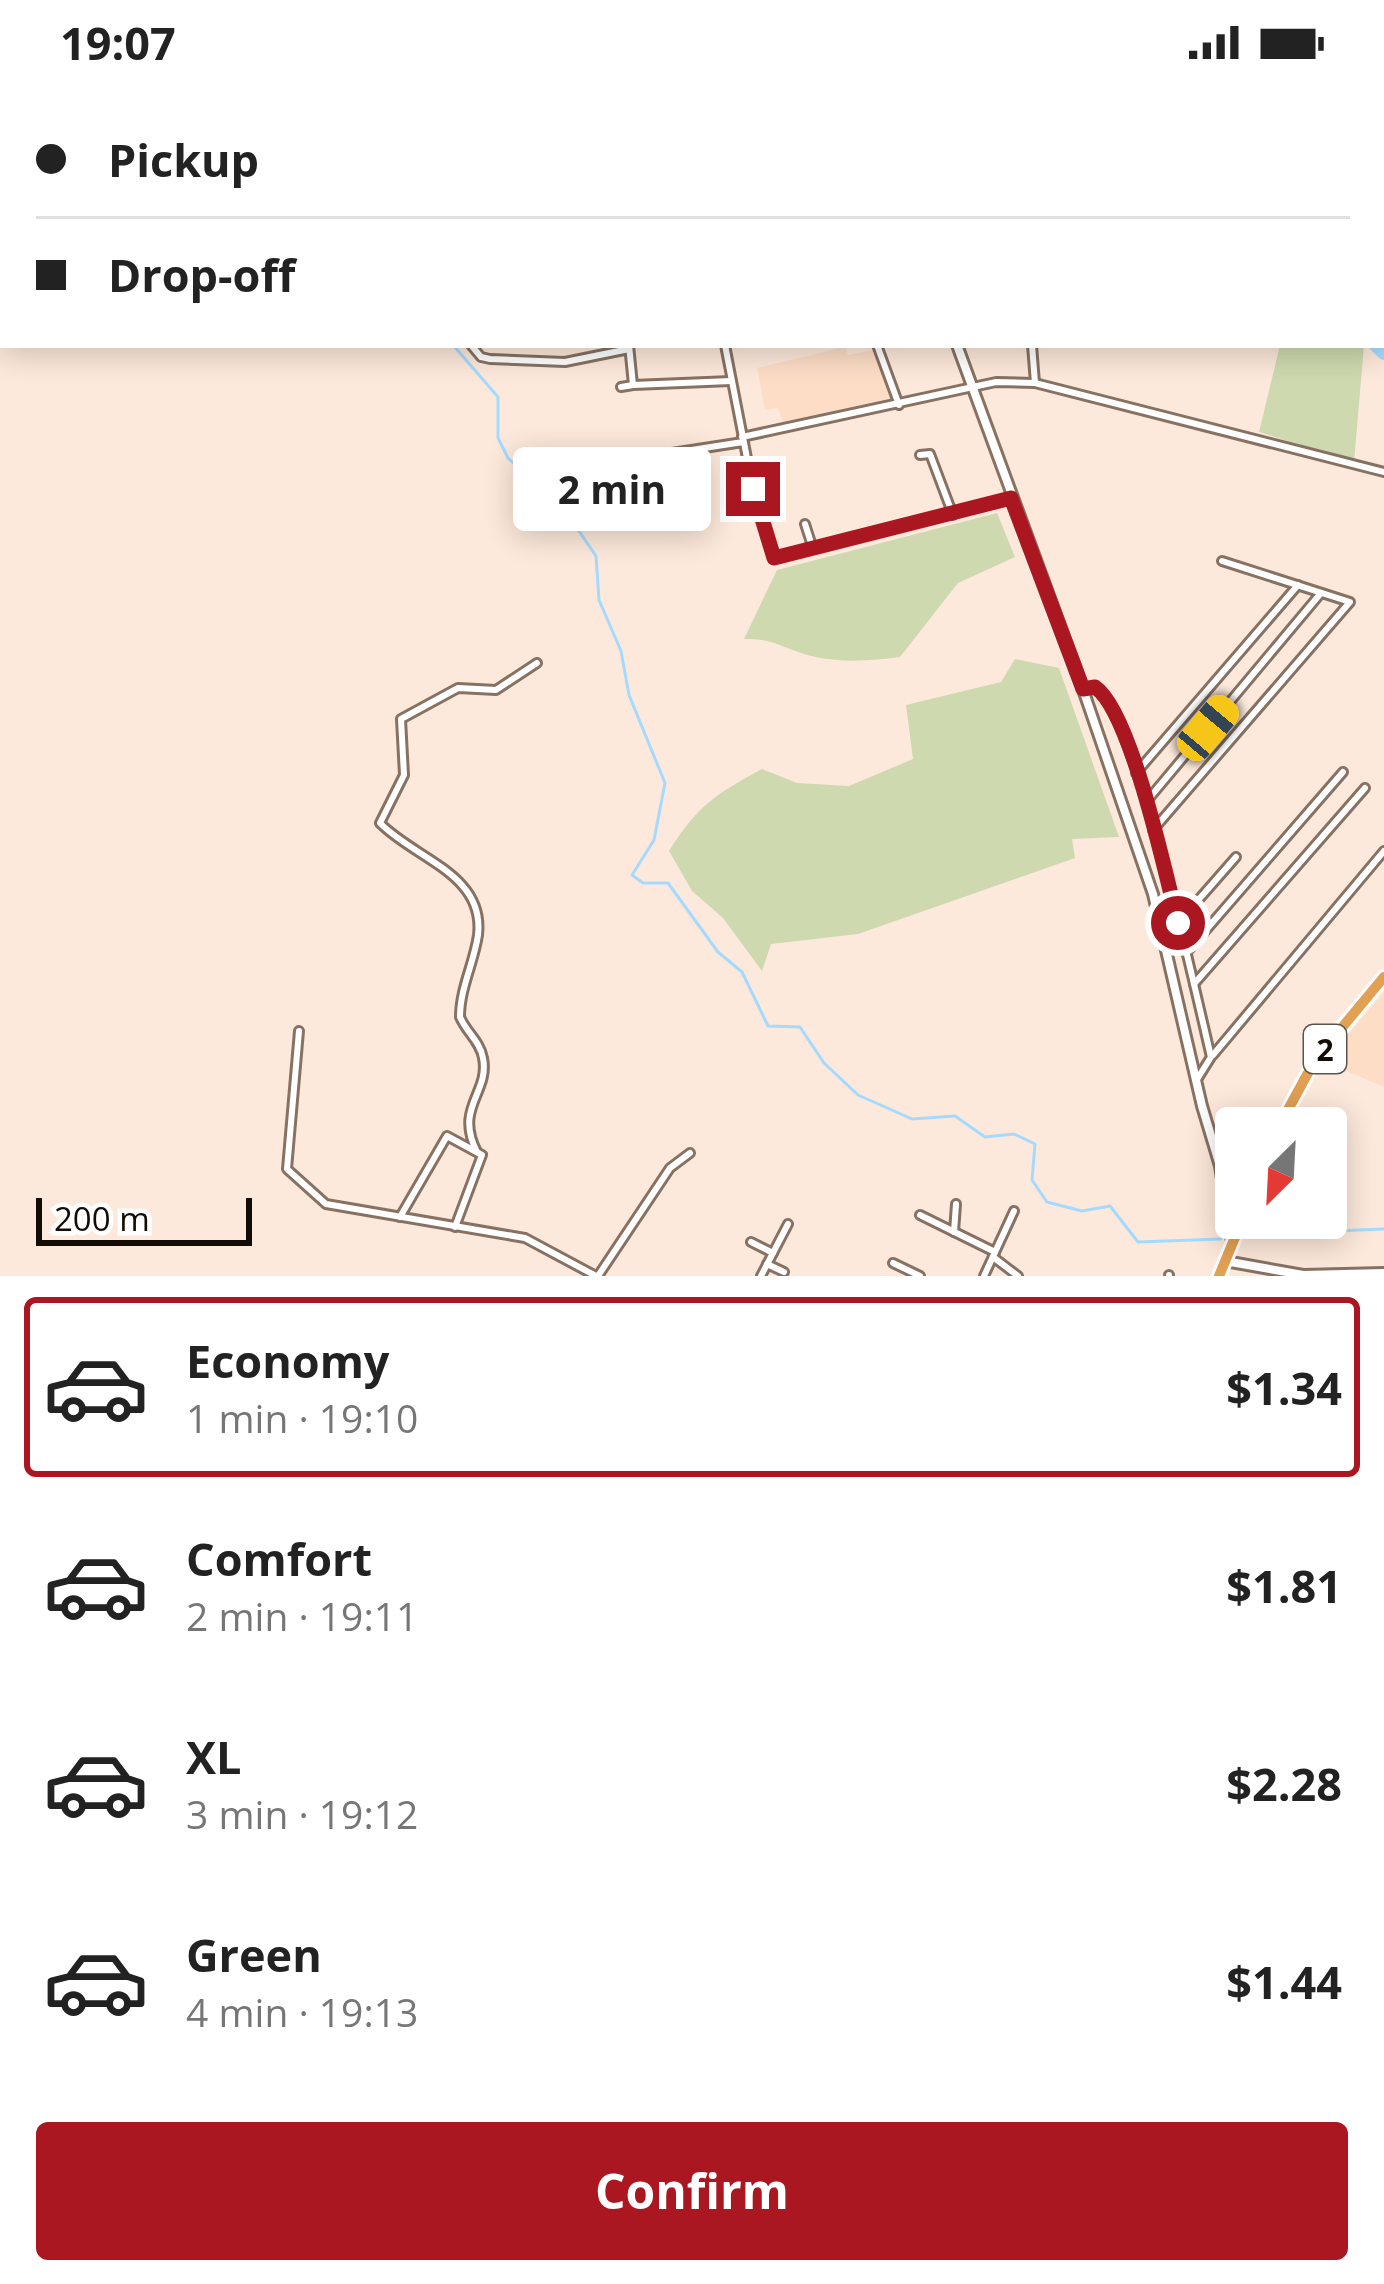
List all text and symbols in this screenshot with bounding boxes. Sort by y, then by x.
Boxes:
text: 19:07 [60,12,176,73]
text: Pickup [108,129,259,190]
text: Drop-off [108,244,295,305]
callout: 2 min [513,447,711,531]
text: 2 min [558,462,666,515]
route end [726,462,780,516]
car [1171,689,1245,767]
route start [1151,896,1205,950]
road number: 2 [1304,1025,1346,1073]
north arrow [1215,1107,1347,1239]
map controls [1215,1107,1347,1239]
scale bar [36,1192,252,1245]
text: 200 m [54,1196,150,1241]
text: Economy [186,1330,389,1391]
icon: car [42,1333,150,1441]
text: $1.34 [1226,1357,1342,1418]
text: 1 min · 19:10 [186,1391,418,1444]
text: Comfort [186,1528,372,1589]
icon: car [42,1531,150,1639]
text: $1.81 [1226,1555,1342,1616]
text: 2 min · 19:11 [186,1589,418,1642]
text: XL [186,1726,241,1787]
icon: car [42,1729,150,1837]
text: $2.28 [1226,1753,1342,1814]
text: 3 min · 19:12 [186,1787,418,1840]
text: Green [186,1924,322,1985]
icon: car [42,1927,150,2035]
text: $1.44 [1226,1951,1342,2012]
text: 4 min · 19:13 [186,1985,418,2038]
button: Confirm [36,2122,1348,2260]

